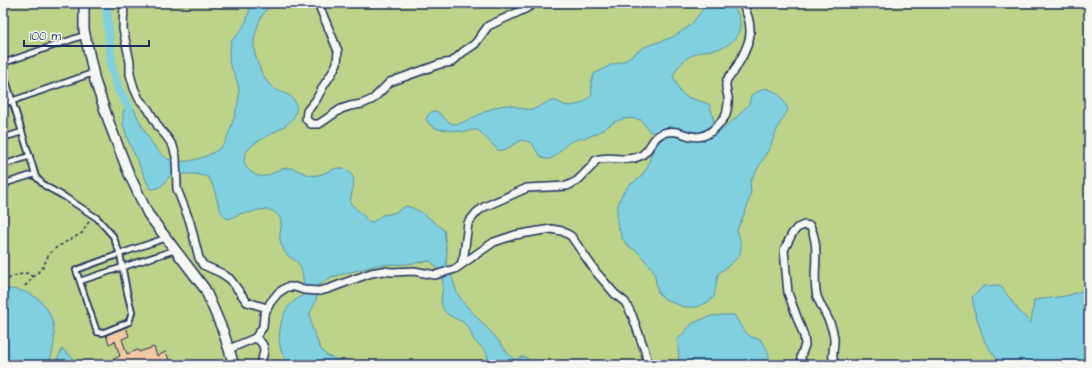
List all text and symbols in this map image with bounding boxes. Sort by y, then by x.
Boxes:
scale bar [24,22,149,48]
text: 100 m [30,28,61,45]

